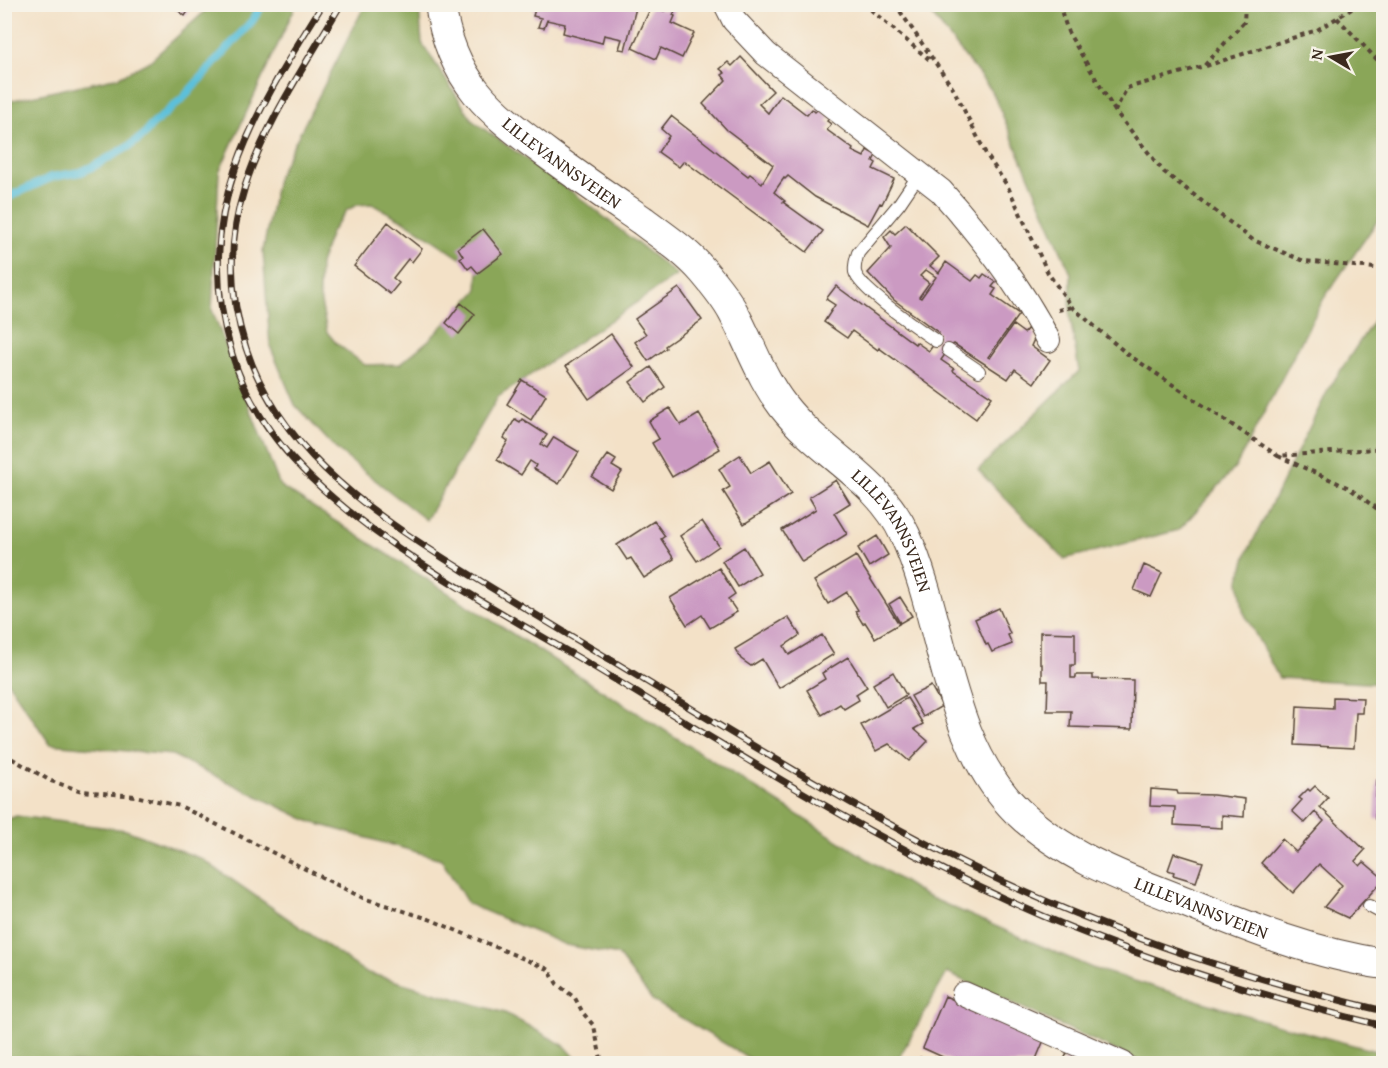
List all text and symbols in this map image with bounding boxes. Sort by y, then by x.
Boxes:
north arrow [1301,27,1361,87]
text: N [1303,47,1329,62]
street label: LILLEVANNSVEIEN [497,110,627,215]
street label: LILLEVANNSVEIEN [846,462,939,596]
street label: LILLEVANNSVEIEN [1130,869,1272,946]

